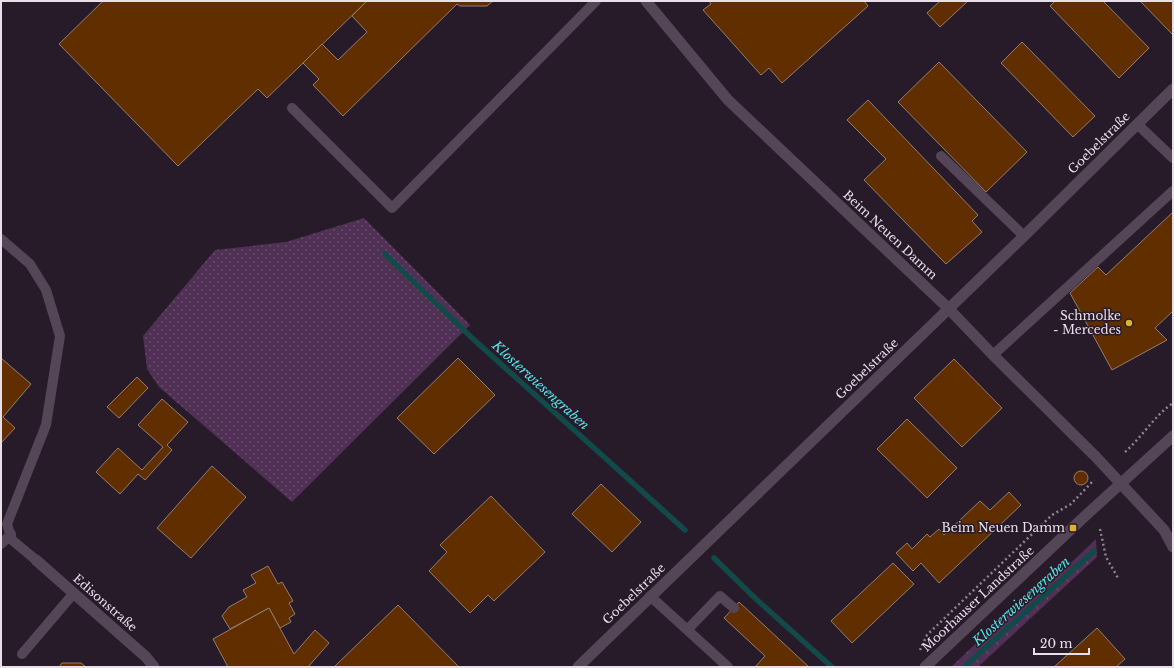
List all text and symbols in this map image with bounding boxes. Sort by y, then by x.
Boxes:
street label: Goebelstraße [1065,109,1133,177]
street label: Beim Neuen Damm [840,187,941,282]
place label: Schmolke - Mercedes [1053,308,1121,337]
marker: Schmolke - Mercedes [1124,318,1134,328]
street label: Goebelstraße [832,335,901,402]
water label: Klosterwiesengraben [488,337,593,434]
place label: Beim Neuen Damm [942,520,1065,535]
marker: Beim Neuen Damm [1068,523,1078,533]
street label: Moorhauser Landstraße [919,543,1037,654]
water label: Klosterwiesengraben [968,553,1074,650]
street label: Goebelstraße [599,560,668,627]
street label: Edisonstraße [70,571,140,635]
scale bar [1034,630,1089,656]
text: 20 m [1040,636,1072,651]

